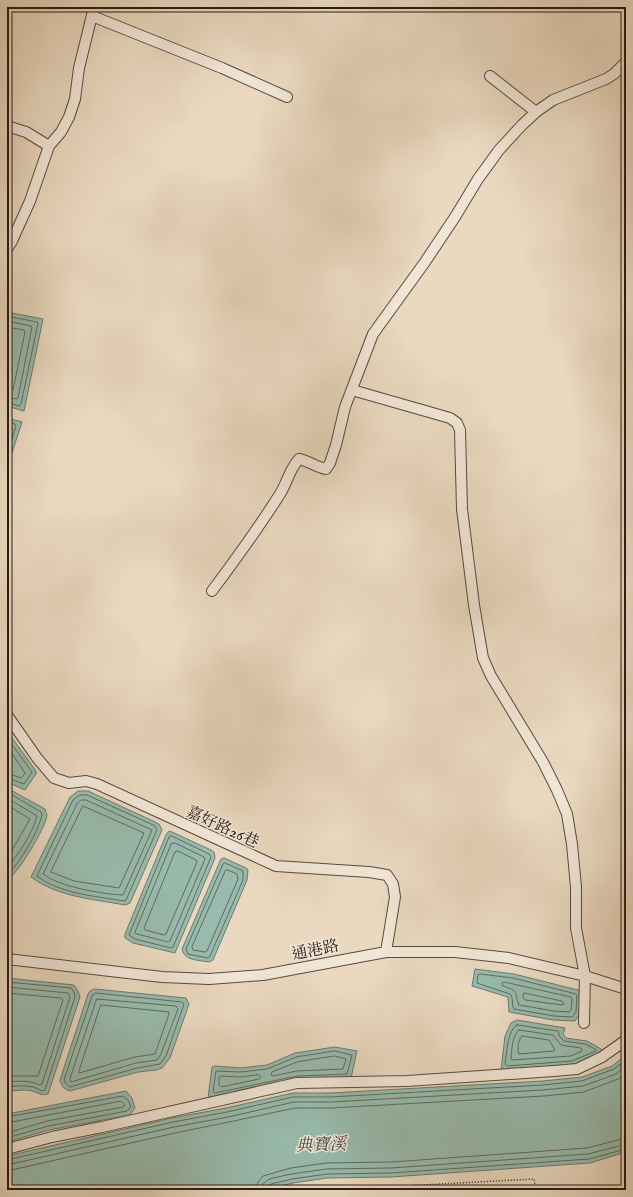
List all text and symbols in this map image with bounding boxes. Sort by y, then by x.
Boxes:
street label: 嘉好路26巷 [182,802,262,853]
street label: 通港路 [290,937,341,965]
water label: 典寶溪 [295,1134,349,1157]

